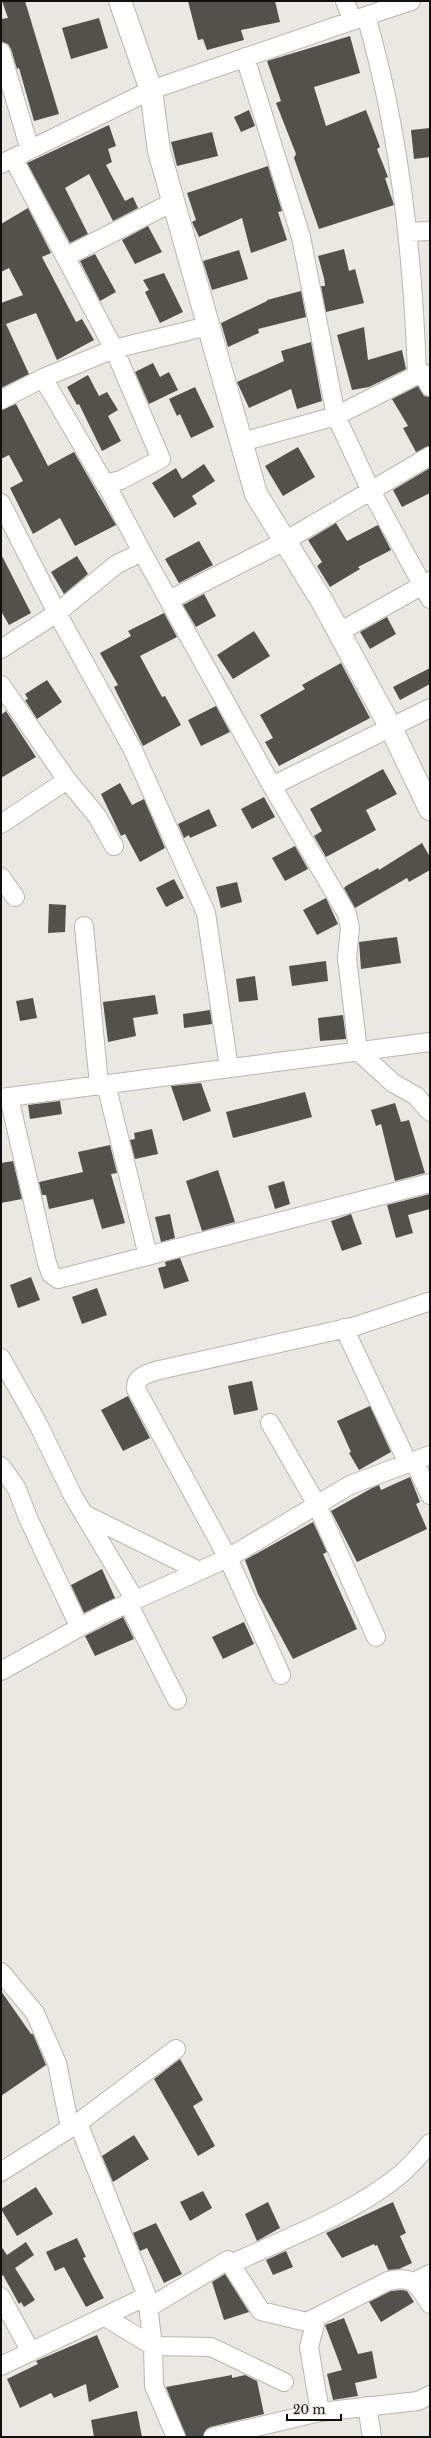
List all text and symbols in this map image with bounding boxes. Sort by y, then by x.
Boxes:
scale bar [287,2396,341,2422]
text: 20 m [293,2402,325,2417]

